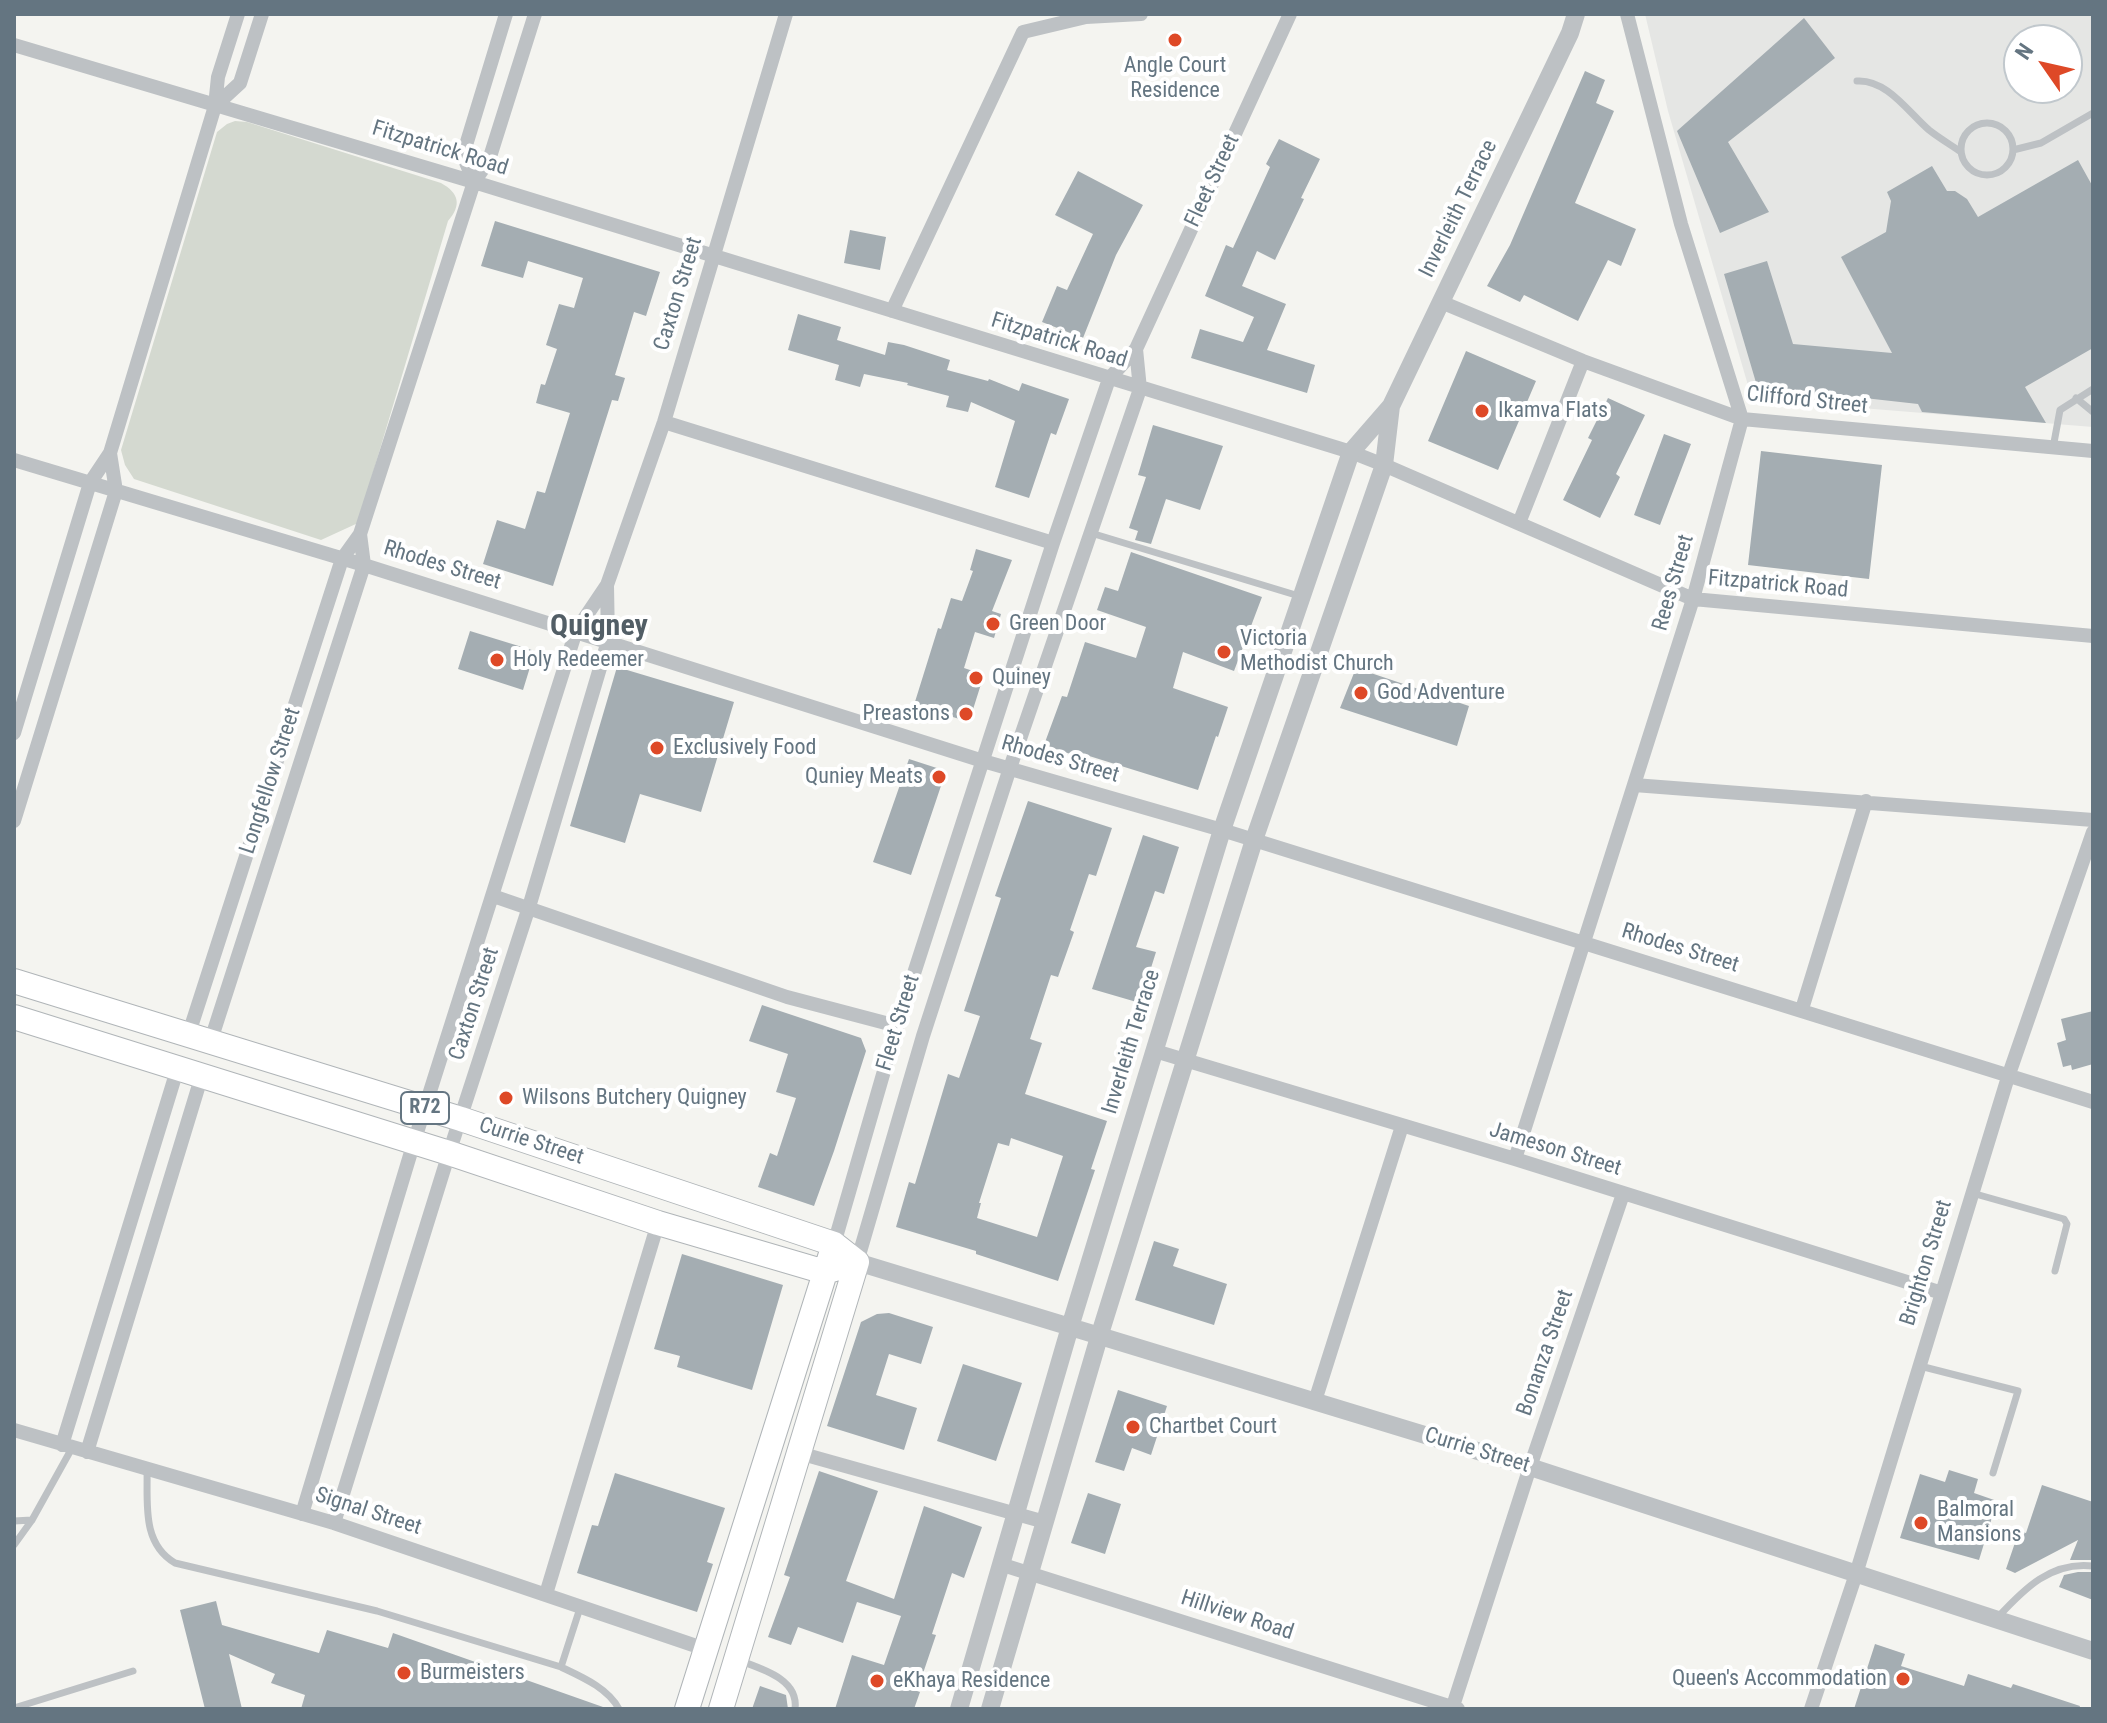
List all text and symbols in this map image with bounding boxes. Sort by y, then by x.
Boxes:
north arrow [2003,24,2083,104]
marker: Angle Court Residence [1166,31,1184,49]
text: N [2010,39,2038,64]
place label: Angle Court Residence [1124,53,1226,104]
street label: Fitzpatrick Road [369,116,511,182]
street label: Fleet Street [1180,130,1246,232]
street label: Inverleith Terrace [1414,136,1504,282]
street label: Caxton Street [649,234,709,354]
street label: Fitzpatrick Road [988,308,1130,374]
street label: Clifford Street [1745,382,1869,420]
place label: Ikamva Flats [1498,398,1608,424]
marker: Ikamva Flats [1473,402,1491,420]
street label: Rees Street [1648,532,1700,634]
street label: Rhodes Street [380,536,504,596]
street label: Fitzpatrick Road [1707,566,1849,604]
district label: Quigney [550,609,648,645]
place label: Green Door [1009,611,1106,637]
marker: Green Door [984,615,1002,633]
place label: Victoria Methodist Church [1240,626,1394,678]
marker: Victoria Methodist Church [1215,643,1233,661]
place label: Holy Redeemer [513,647,644,673]
marker: Holy Redeemer [488,651,506,669]
place label: Quiney [992,665,1051,691]
marker: Quiney [967,669,985,687]
place label: God Adventure [1377,680,1505,706]
marker: God Adventure [1352,684,1370,702]
place label: Preastons [862,701,950,727]
street label: Longfellow Street [235,705,307,857]
marker: Preastons [957,705,975,723]
street label: Rhodes Street [998,731,1122,789]
place label: Exclusively Food [673,735,817,761]
marker: Exclusively Food [648,739,666,757]
place label: Quniey Meats [805,764,923,790]
marker: Quniey Meats [930,768,948,786]
street label: Rhodes Street [1618,919,1742,979]
street label: Caxton Street [444,944,506,1064]
street label: Inverleith Terrace [1097,967,1167,1117]
street label: Fleet Street [872,972,926,1074]
place label: Wilsons Butchery Quigney [522,1085,747,1111]
marker: Wilsons Butchery Quigney [497,1089,515,1107]
road number: R72 [401,1092,449,1124]
street label: Currie Street [475,1113,587,1171]
street label: Jameson Street [1486,1117,1624,1183]
street label: Brighton Street [1895,1197,1959,1329]
street label: Bonanza Street [1512,1286,1580,1420]
place label: Chartbet Court [1149,1414,1277,1440]
marker: Chartbet Court [1124,1418,1142,1436]
street label: Currie Street [1421,1423,1533,1479]
street label: Signal Street [312,1482,424,1542]
place label: Balmoral Mansions [1937,1497,2022,1548]
marker: Balmoral Mansions [1912,1514,1930,1532]
street label: Hillview Road [1177,1585,1297,1647]
place label: Burmeisters [420,1660,525,1686]
marker: Burmeisters [395,1664,413,1682]
place label: Queen's Accommodation [1672,1666,1887,1692]
place label: eKhaya Residence [893,1668,1050,1694]
marker: Queen's Accommodation [1894,1670,1912,1688]
marker: eKhaya Residence [868,1672,886,1690]

